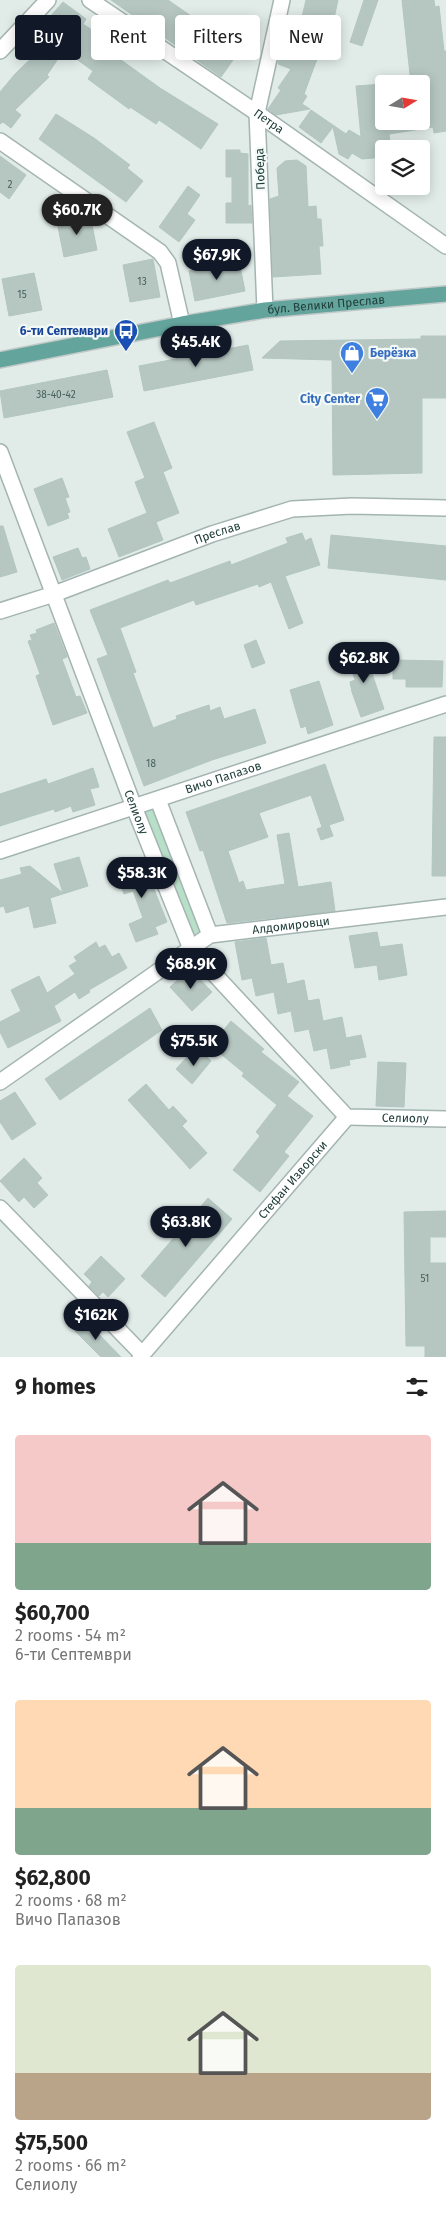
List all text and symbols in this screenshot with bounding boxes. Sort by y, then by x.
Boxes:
chip: Buy [15,15,81,60]
chip: Rent [91,15,165,60]
chip: Filters [175,15,260,60]
chip: New [270,15,341,60]
north arrow [375,75,430,130]
map controls [375,75,430,195]
street label: Петра [251,106,286,137]
button: layers [375,140,430,195]
street label: Победа [252,148,268,190]
house number: 2 [8,179,13,191]
pin: $60.7K [36,194,118,236]
text: $60.7K [53,200,101,219]
pin: $67.9K [176,238,258,281]
text: $67.9K [193,245,241,264]
house number: 13 [137,276,147,288]
house number: 15 [17,289,27,301]
street label: бул. Велики Преслав [267,292,386,317]
bus stop icon: 6-ти Септември [113,318,139,352]
place label: 6-ти Септември [20,324,108,338]
pin: $45.4K [155,326,237,368]
text: $45.4K [172,332,220,351]
shop icon: Берёзка [339,340,365,374]
place label: Берёзка [370,346,417,360]
supermarket icon: City Center [364,386,390,420]
house number: 38-40-42 [36,389,76,401]
place label: City Center [300,392,360,406]
street label: Преслав [192,519,242,547]
pin: $62.8K [323,642,405,684]
text: $62.8K [339,648,389,667]
house number: 18 [146,758,156,770]
street label: Вичо Папазов [183,758,263,797]
street label: Селиолу [121,788,151,837]
pin: $58.3K [101,856,183,899]
text: $58.3K [117,863,167,882]
street label: Алдомировци [252,914,331,937]
pin: $68.9K [150,948,232,990]
text: $68.9K [166,954,216,973]
pin: $75.5K [153,1024,235,1067]
text: $75.5K [170,1031,218,1050]
street label: Селиолу [382,1111,429,1126]
street label: Стефан Изворски [255,1138,330,1222]
pin: $63.8K [145,1206,227,1248]
text: $63.8K [161,1212,211,1231]
house number: 51 [421,1273,429,1285]
pin: $162K [61,1298,131,1341]
text: $162K [75,1305,117,1324]
icon: filters [403,1373,431,1401]
text: 9 homes [15,1374,96,1400]
icon: home [178,1468,268,1558]
text: $60,700 [15,1600,90,1626]
text: 2 rooms · 54 m² [15,1626,126,1645]
text: 6-ти Септември [15,1645,132,1664]
icon: home [178,1733,268,1823]
text: $62,800 [15,1865,91,1891]
text: 2 rooms · 68 m² [15,1891,127,1910]
text: Вичо Папазов [15,1910,121,1929]
icon: home [178,1998,268,2088]
text: $75,500 [15,2130,88,2156]
text: 2 rooms · 66 m² [15,2156,126,2175]
text: Селиолу [15,2175,77,2194]

